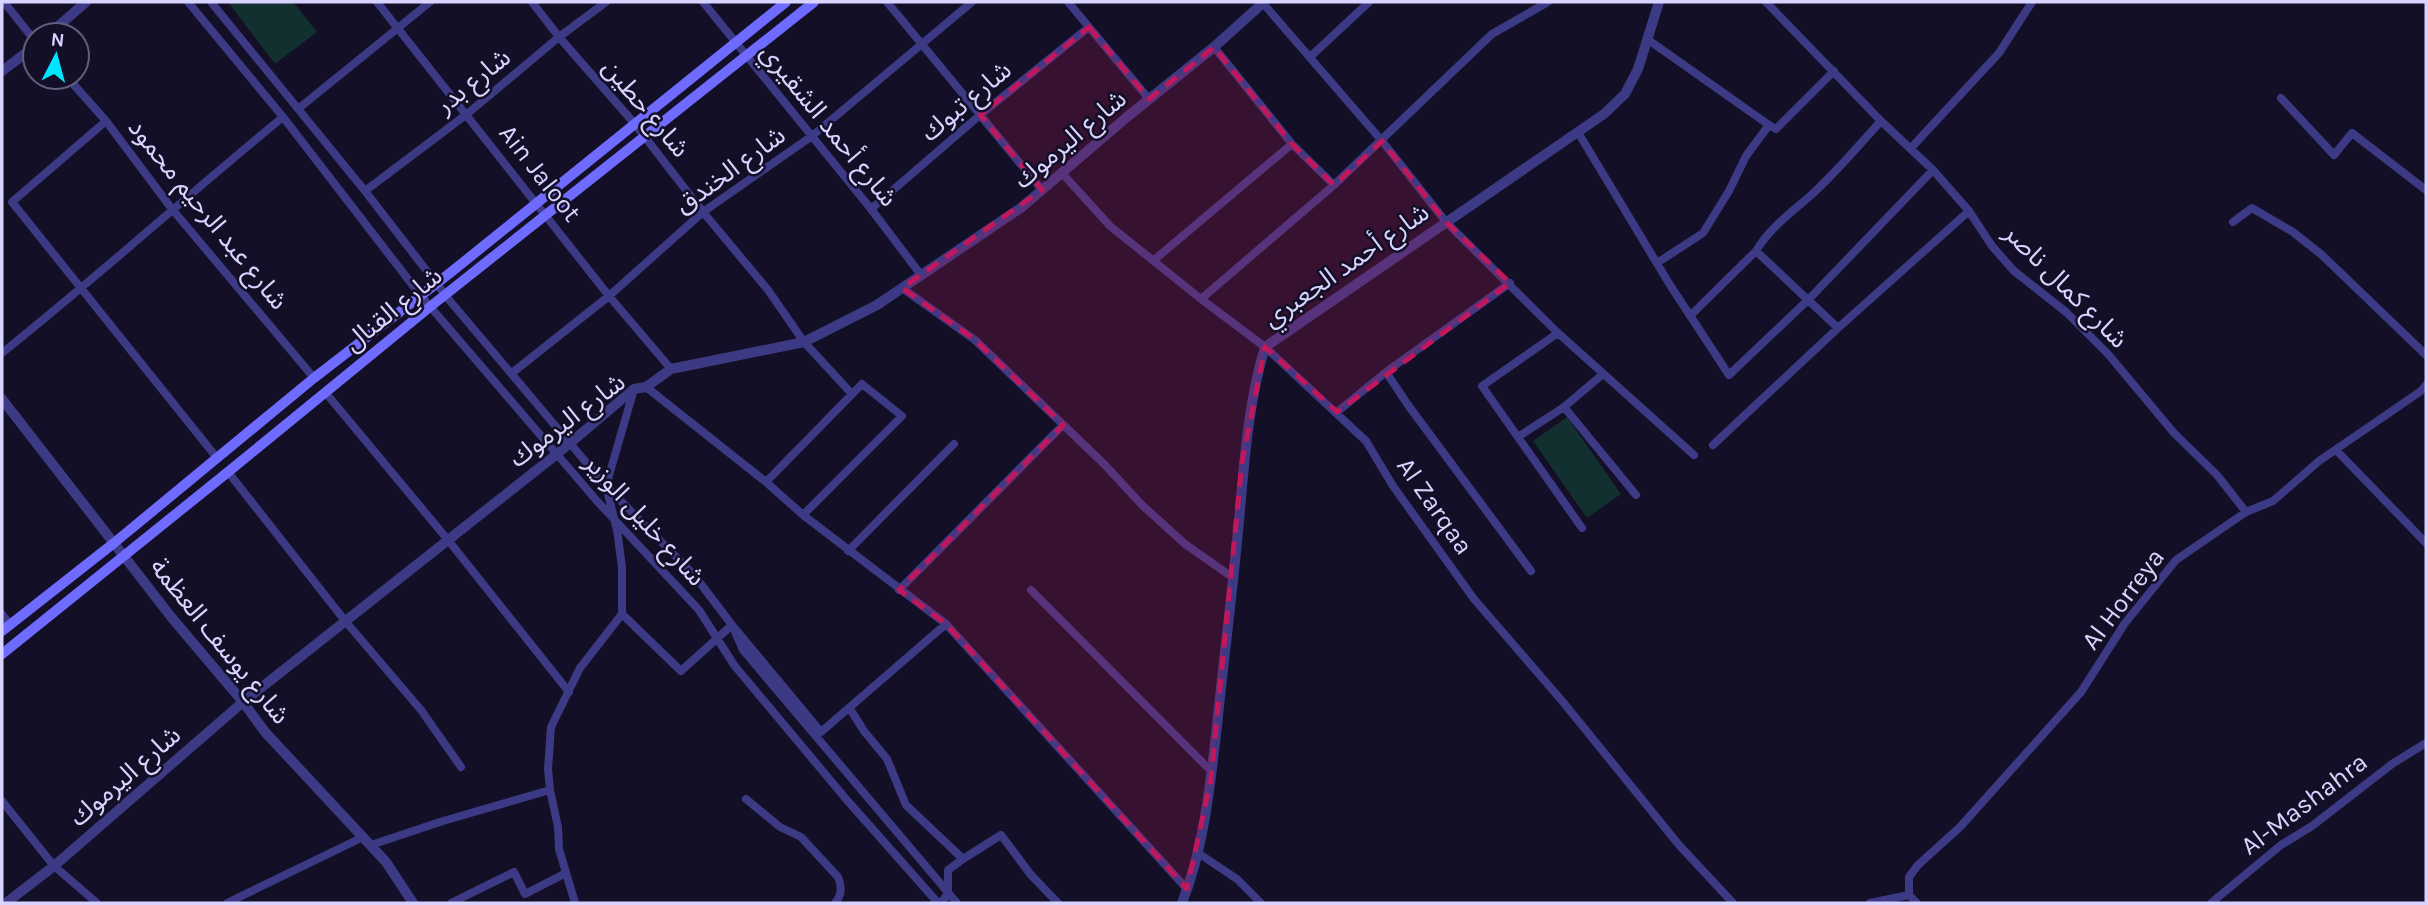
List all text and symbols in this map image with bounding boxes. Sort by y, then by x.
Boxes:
north arrow [21,21,91,91]
text: N [50,28,66,52]
street label: شارع أحمد الشقيري [751,36,905,215]
street label: شارع بدر [429,42,519,123]
street label: شارع حطين [593,52,696,166]
street label: شارع تبوك [914,54,1020,150]
street label: شارع اليرموك [1007,83,1135,197]
street label: شارع عبد الرحيم محمود [118,112,295,318]
street label: Ain Jaloot [492,118,588,228]
street label: شارع الخندق [669,119,793,223]
street label: شارع أحمد الجعبري [1256,195,1437,337]
street label: شارع كمال ناصر [1995,217,2134,357]
street label: شارع القنال [338,260,450,360]
street label: شارع اليرموك [503,366,633,476]
street label: شارع خليل الوزير [575,447,712,594]
street label: Al Zarqaa [1390,452,1480,560]
street label: Al Horreya [2075,542,2171,656]
street label: شارع يوسف العظمة [141,552,296,732]
street label: شارع اليرموك [63,719,189,835]
street label: Al-Mashahra [2235,746,2373,862]

